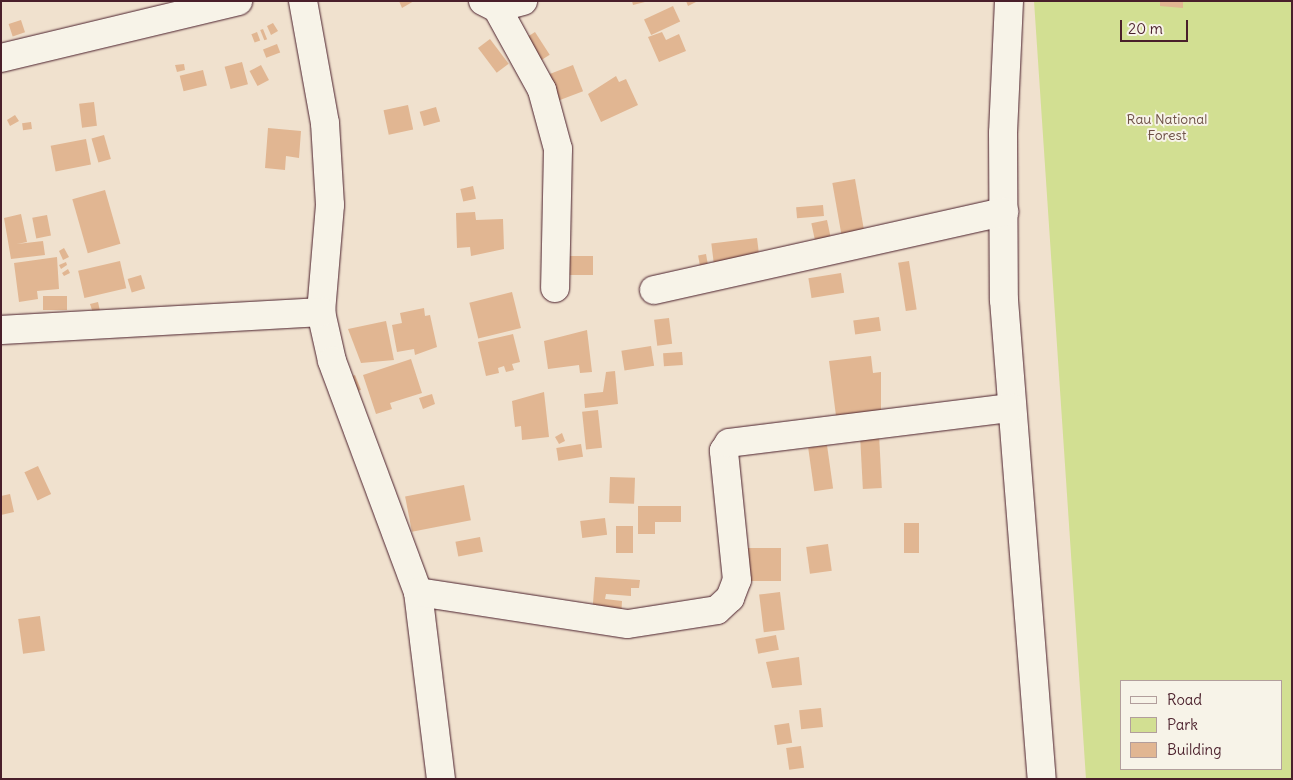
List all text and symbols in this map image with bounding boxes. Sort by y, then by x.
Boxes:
scale bar [1123,10,1190,42]
text: 20 m [1128,19,1163,38]
park label: Rau National Forest [1127,111,1207,144]
legend [1120,680,1283,770]
text: Road [1167,690,1202,709]
text: Park [1167,715,1198,734]
text: Building [1167,740,1222,759]

